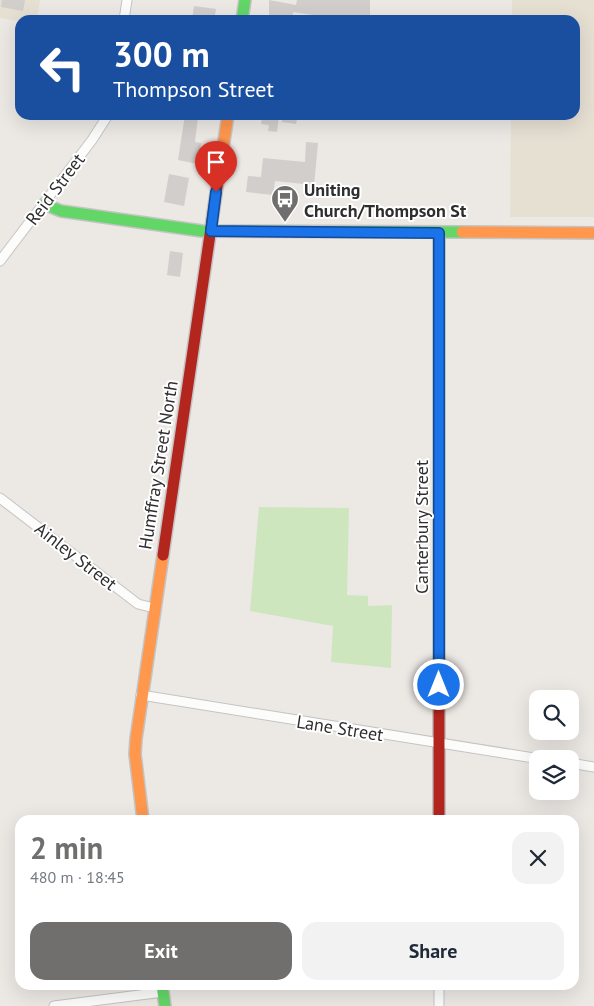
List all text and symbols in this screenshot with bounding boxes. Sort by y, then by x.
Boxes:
text: 300 m [113,31,210,77]
icon: left [30,35,95,100]
text: Thompson Street [113,75,274,103]
pin [195,141,237,192]
street label: Reid Street [20,148,90,230]
icon: arrive [202,148,230,176]
place label: Uniting Church/Thompson St [304,178,467,222]
bus stop icon: Uniting Church/Thompson St [270,184,300,223]
street label: Humffray Street North [133,379,183,551]
street label: Canterbury Street [410,460,433,594]
street label: Ainley Street [30,517,122,595]
position arrow [412,658,464,710]
map controls [529,690,579,800]
button: search [529,690,579,740]
street label: Lane Street [295,710,385,746]
button: layers [529,750,579,800]
text: 2 min [30,828,103,867]
button: close [512,832,564,884]
text: 480 m · 18:45 [30,867,125,887]
button: Exit [30,922,292,980]
button: Share [302,922,564,980]

